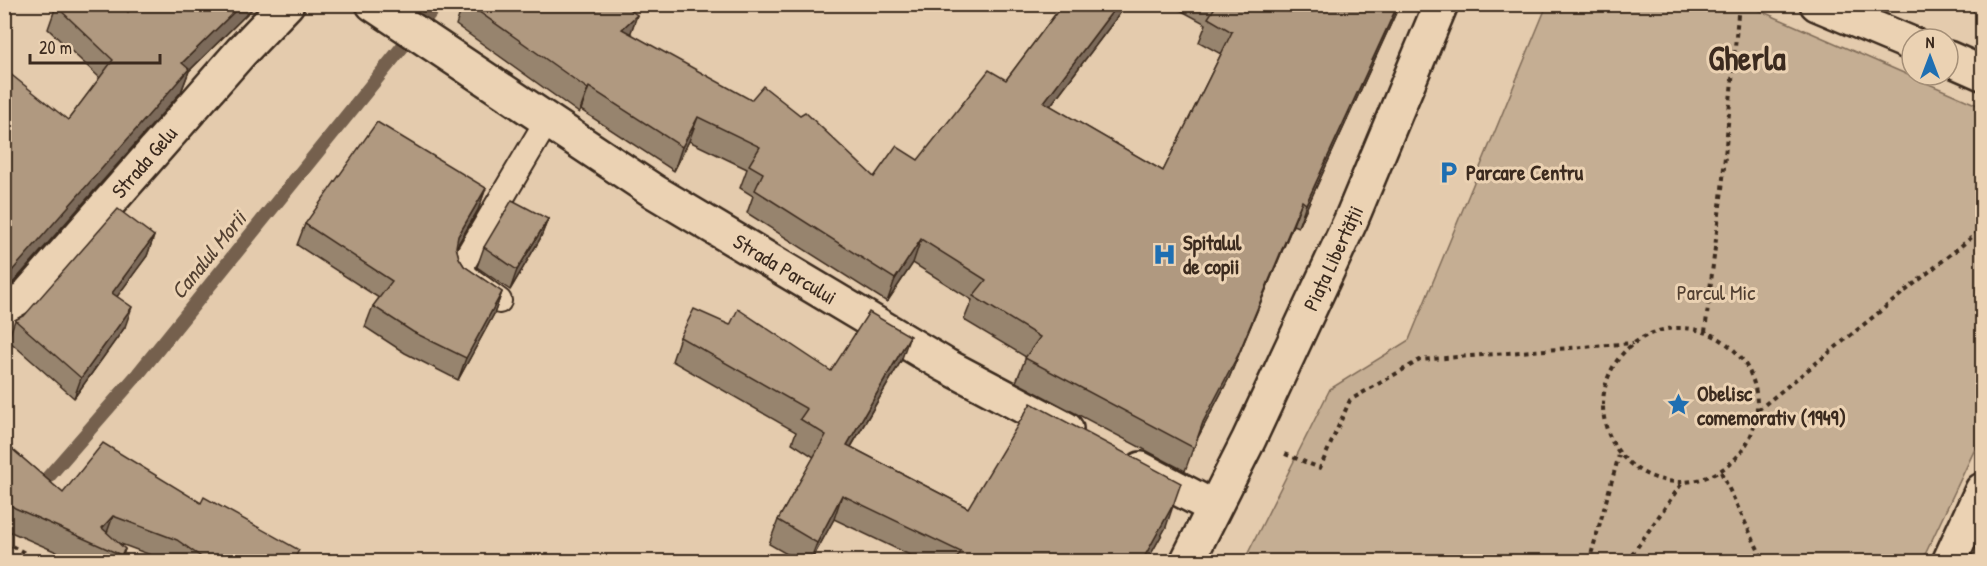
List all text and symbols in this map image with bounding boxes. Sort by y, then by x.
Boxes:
scale bar [30,27,160,65]
north arrow [1900,27,1960,87]
text: N [1926,31,1935,53]
text: 20 m [39,35,72,60]
district label: Gherla [1708,36,1786,80]
street label: Strada Gelu [105,119,184,204]
place label: Parcare Centru [1466,158,1584,187]
parking icon: Parcare Centru [1435,159,1461,185]
street label: Piața Libertății [1296,201,1370,315]
water label: Canalul Morii [163,203,254,305]
street label: Strada Parcului [728,227,842,311]
place label: Spitalul de copii [1183,228,1242,282]
hospital icon: Spitalul de copii [1152,241,1178,267]
park label: Parcul Mic [1677,278,1756,307]
place label: Obelisc comemorativ (1949) [1697,379,1846,432]
place icon: Obelisc comemorativ (1949) [1666,392,1692,418]

